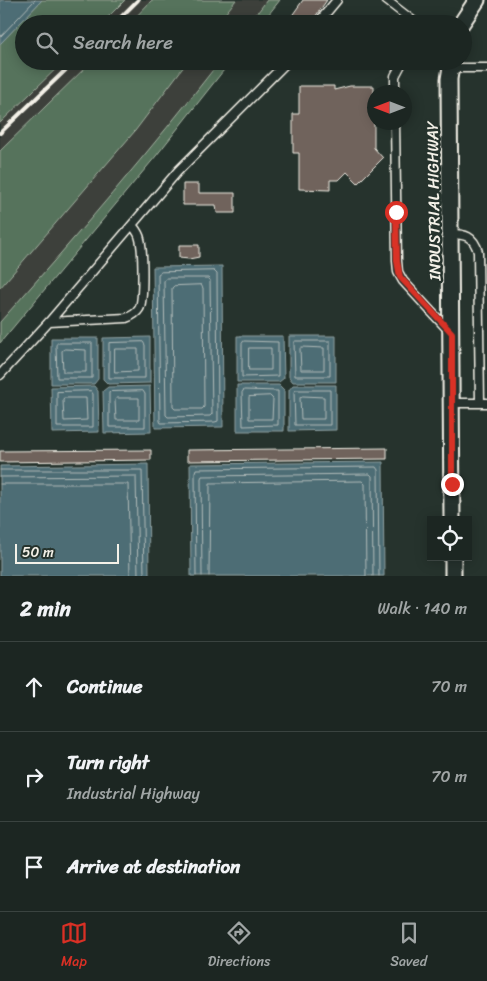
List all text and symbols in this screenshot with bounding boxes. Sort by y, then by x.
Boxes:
search box [15,15,472,70]
text: Search here [73,26,173,59]
icon: search [33,29,61,57]
north arrow [367,85,412,130]
street label: INDUSTRIAL HIGHWAY [418,120,449,282]
route start [385,201,408,224]
route end [441,473,464,496]
map controls [427,516,472,561]
button: locate [427,516,472,561]
text: 50 m [22,540,54,565]
scale bar [15,541,119,564]
text: 2 min [20,590,71,628]
text: Walk · 140 m [378,594,467,623]
text: Continue [67,670,143,703]
text: 70 m [431,672,467,701]
icon: ahead [20,673,48,701]
text: Turn right [67,746,149,779]
text: 70 m [431,762,467,791]
icon: right [20,763,48,791]
text: Industrial Highway [67,779,200,808]
text: Arrive at destination [67,850,240,883]
icon: arrive [20,853,48,881]
tab: Map [60,919,88,974]
tab: Directions [208,919,270,974]
tab: Saved [390,919,427,974]

